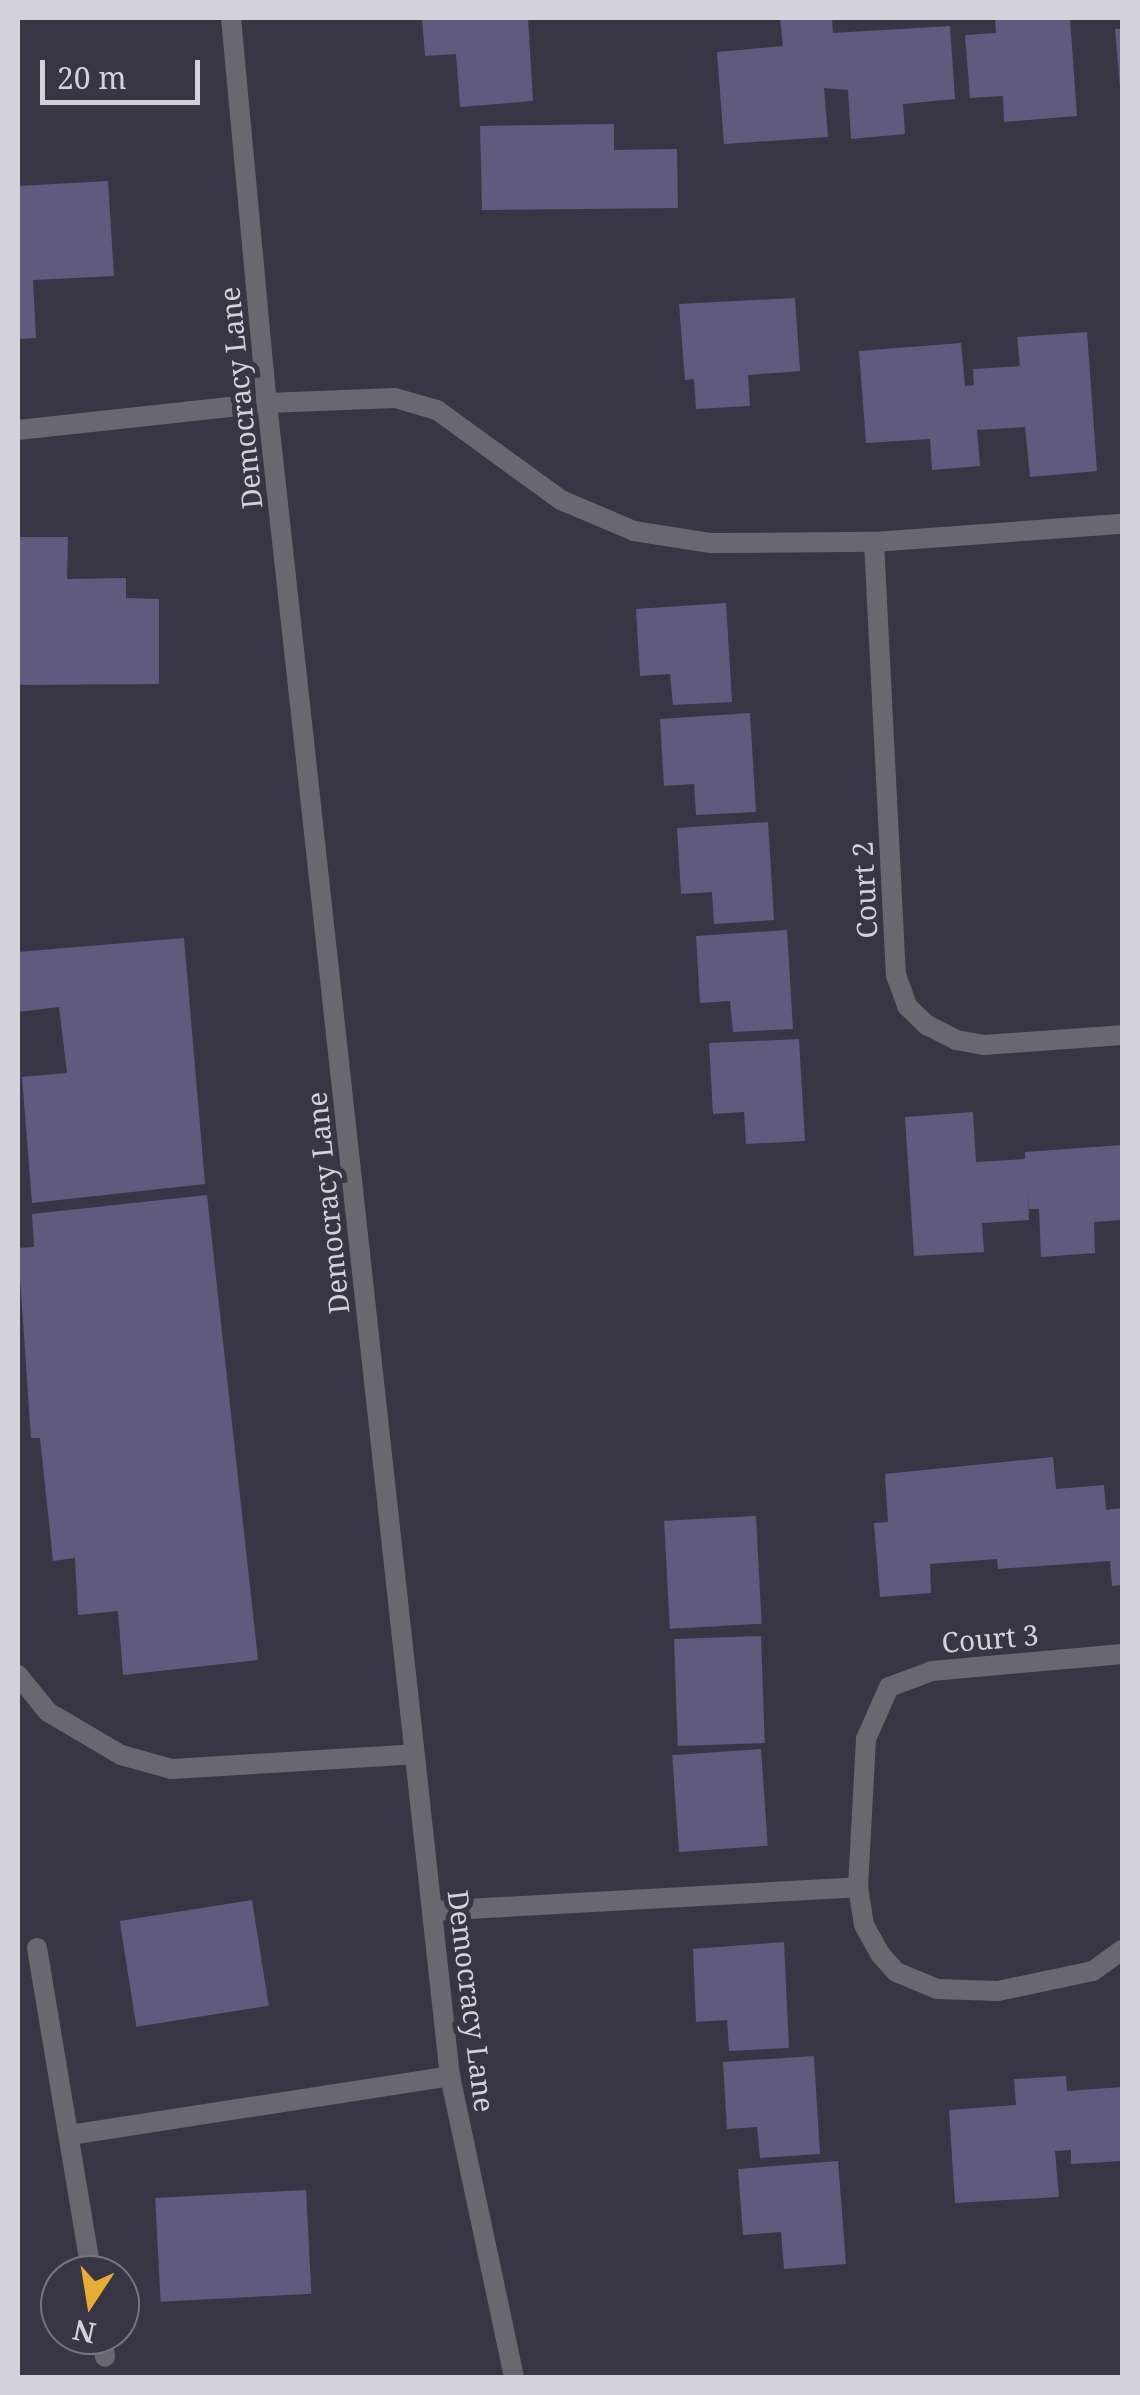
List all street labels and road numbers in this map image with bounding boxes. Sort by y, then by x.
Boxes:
street label: Democracy Lane [212,285,268,511]
street label: Court 2 [845,841,883,939]
street label: Democracy Lane [299,1090,355,1316]
street label: Court 3 [940,1617,1040,1659]
street label: Democracy Lane [442,1888,502,2114]

